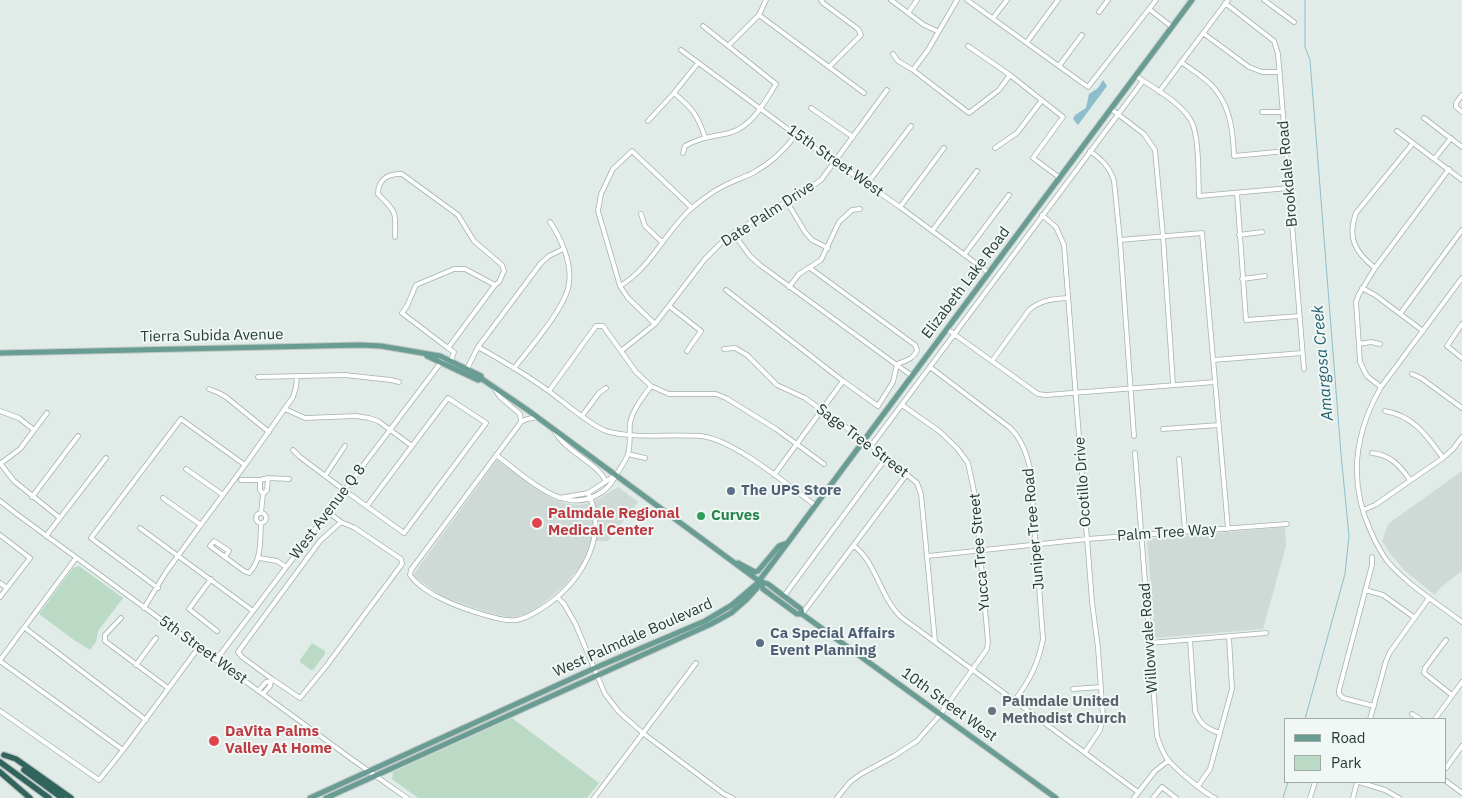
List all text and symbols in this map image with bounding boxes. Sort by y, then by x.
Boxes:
street label: Brookdale Road [1274,120,1302,228]
street label: 15th Street West [783,121,887,201]
street label: Date Palm Drive [718,177,818,251]
street label: Elizabeth Lake Road [918,224,1014,342]
water label: Amargosa Creek [1308,304,1338,422]
street label: Tierra Subida Avenue [140,326,284,346]
street label: Sage Tree Street [812,400,912,482]
street label: Ocotillo Drive [1071,436,1095,528]
street label: West Avenue Q 8 [286,461,370,563]
street label: Juniper Tree Road [1020,467,1048,591]
place label: The UPS Store [741,482,842,500]
marker: The UPS Store [725,485,737,497]
street label: Yucca Tree Street [966,492,994,612]
place label: Palmdale Regional Medical Center [548,505,680,540]
place label: Curves [711,507,760,525]
marker: Curves [695,510,707,522]
marker: Palmdale Regional Medical Center [530,516,544,530]
street label: Palm Tree Way [1117,521,1217,545]
street label: Willowvale Road [1136,582,1162,694]
street label: West Palmdale Boulevard [551,595,715,681]
street label: 5th Street West [155,612,251,688]
place label: Ca Special Affairs Event Planning [770,625,895,660]
marker: Ca Special Affairs Event Planning [754,637,766,649]
street label: 10th Street West [898,664,1000,746]
place label: Palmdale United Methodist Church [1002,693,1126,728]
marker: Palmdale United Methodist Church [986,705,998,717]
legend [1284,718,1447,783]
place label: DaVita Palms Valley At Home [225,723,332,758]
text: Road [1331,728,1366,747]
marker: DaVita Palms Valley At Home [207,734,221,748]
text: Park [1331,753,1361,772]

